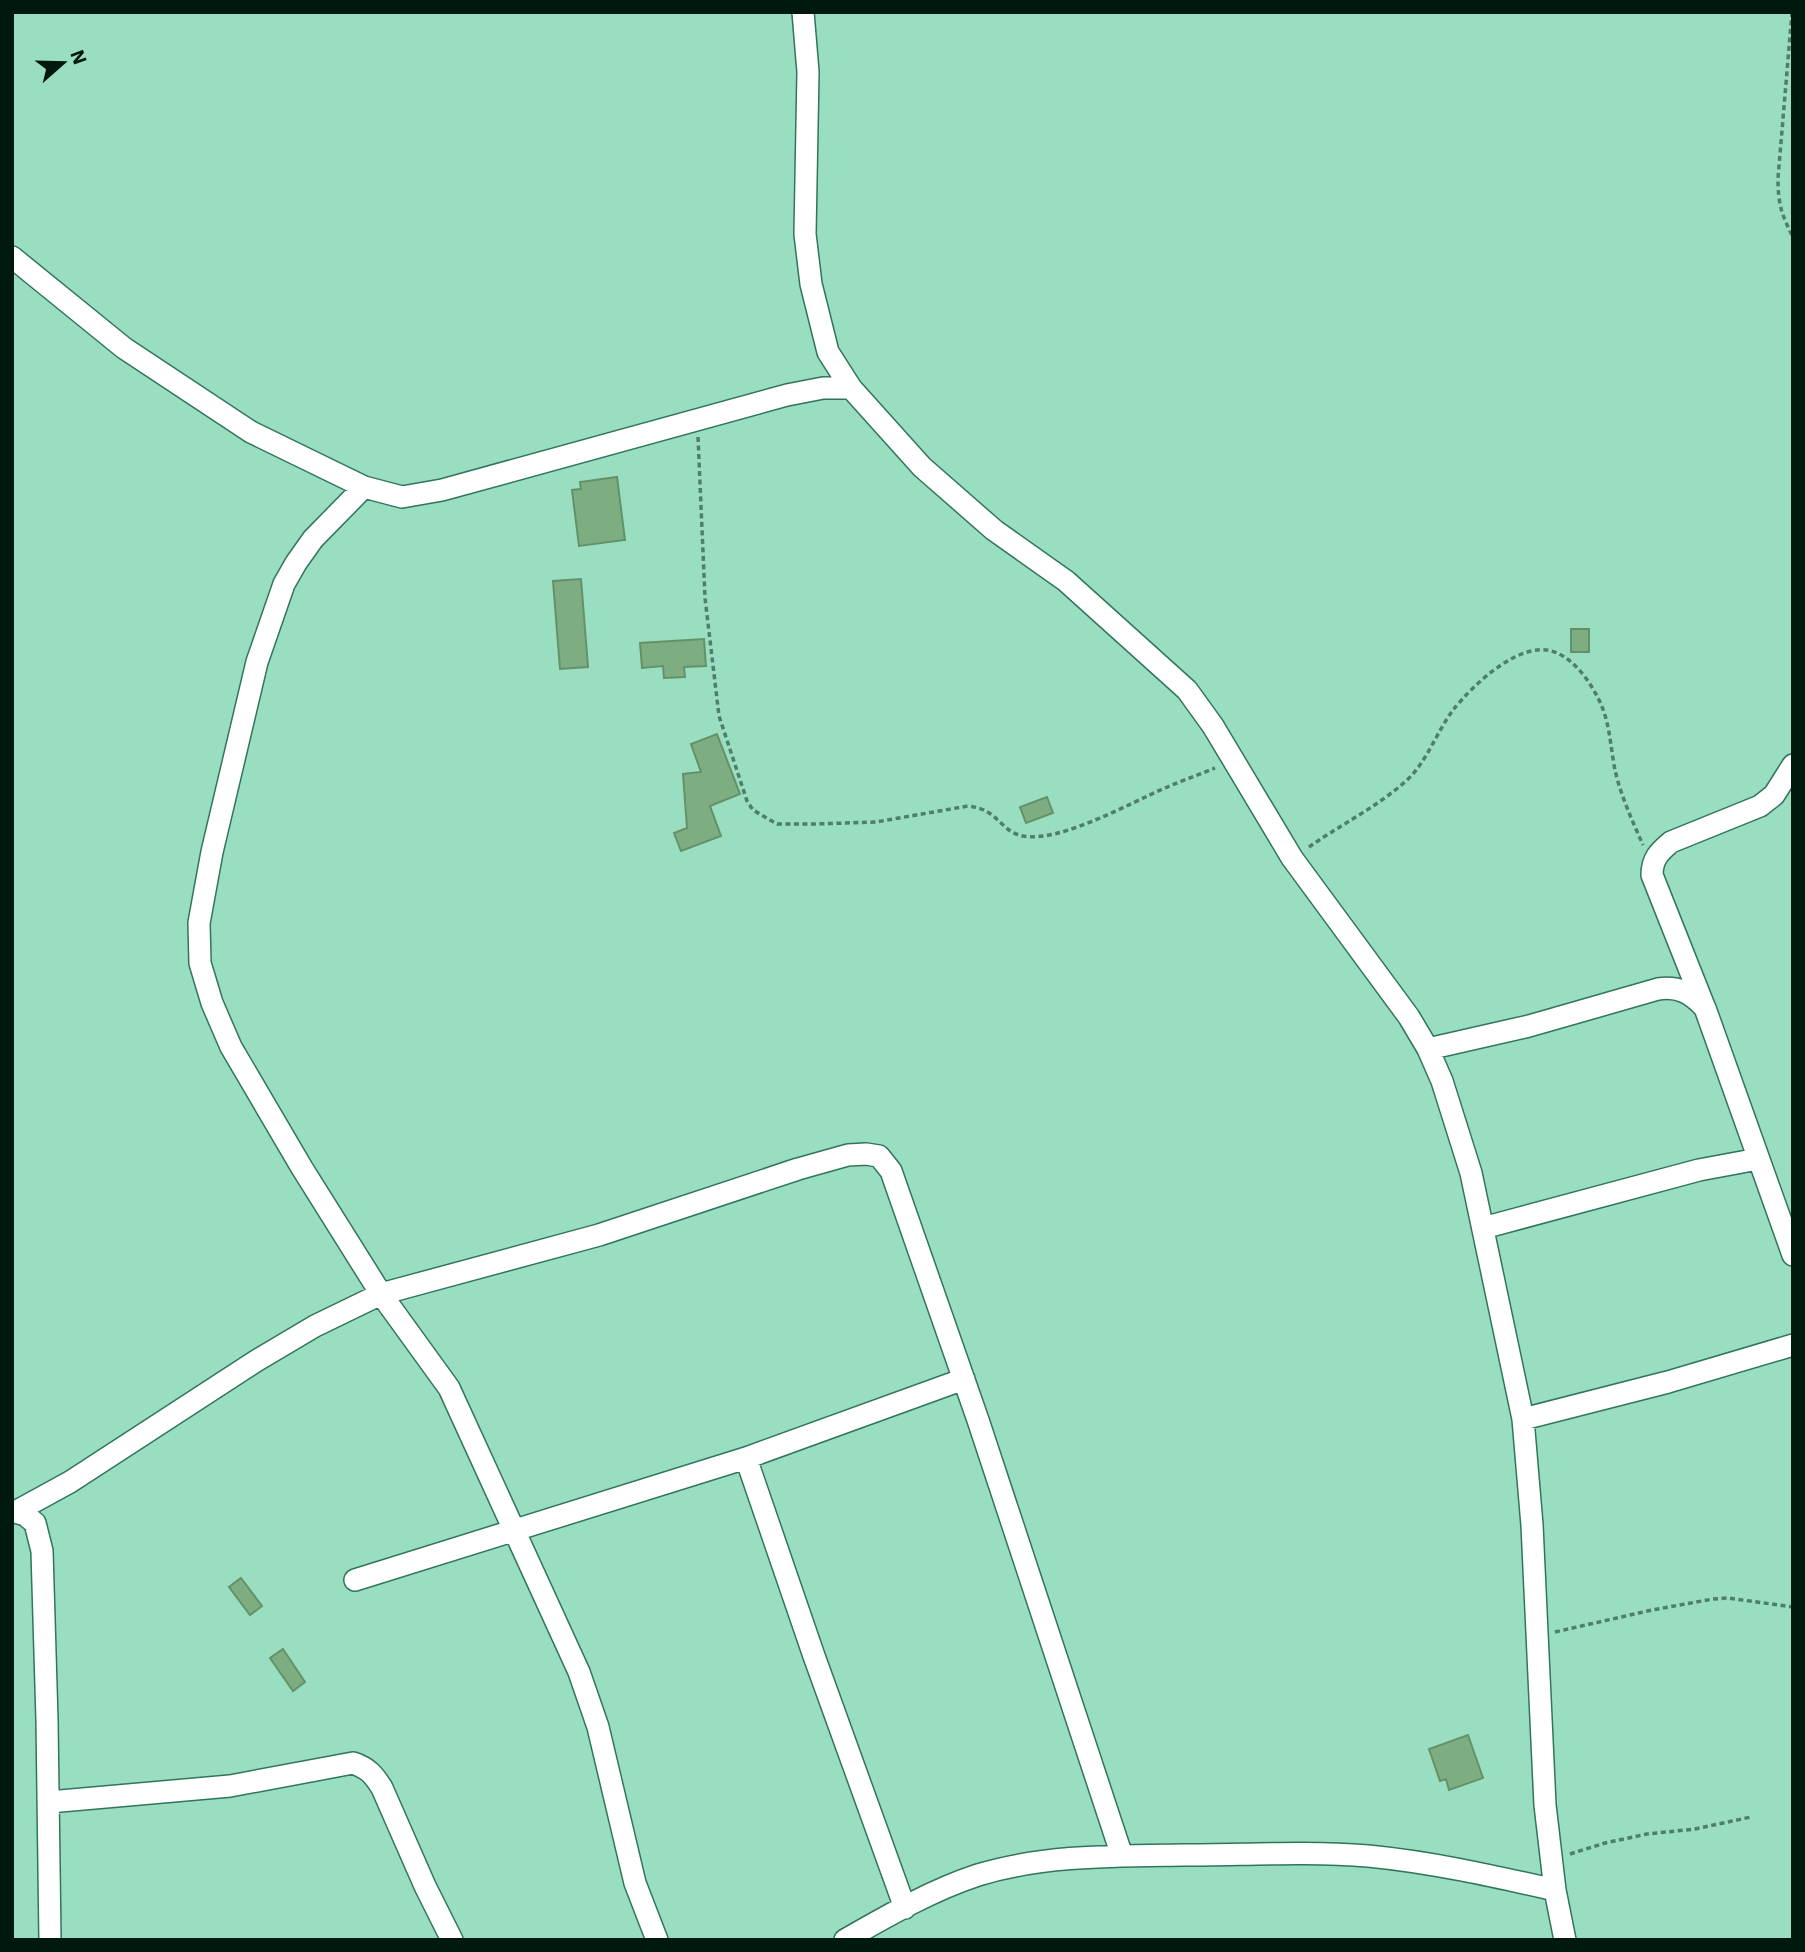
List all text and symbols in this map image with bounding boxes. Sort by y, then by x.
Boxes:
north arrow [28,28,98,98]
text: N [65,47,93,68]

